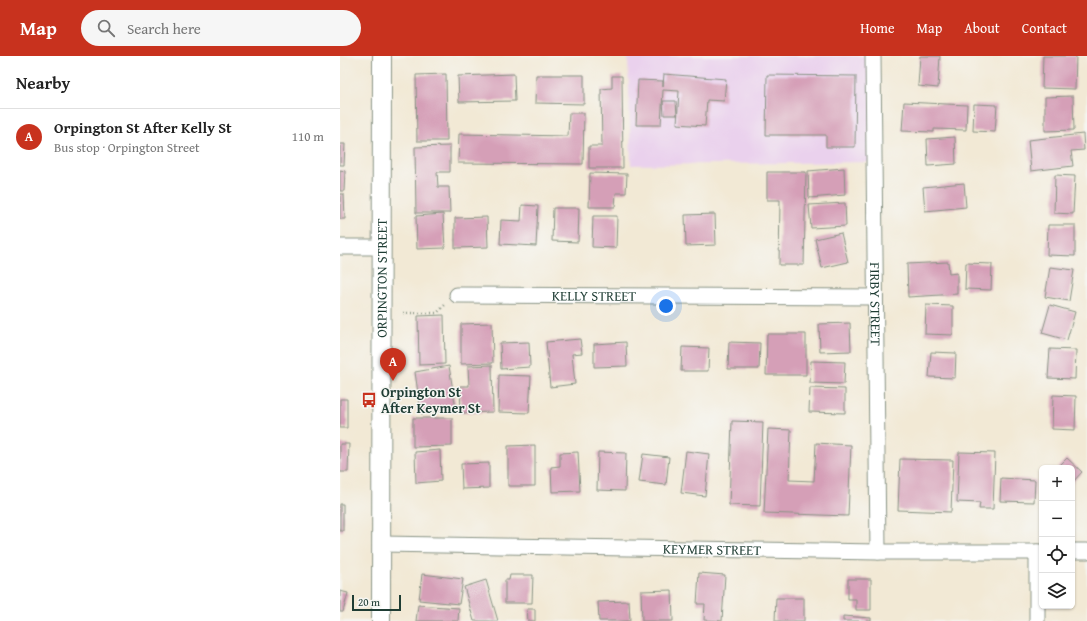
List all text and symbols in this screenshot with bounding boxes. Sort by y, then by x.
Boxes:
search box [81,10,361,46]
text: Map [20,14,57,42]
icon: search [95,17,117,39]
text: Search here [127,18,201,39]
text: Home [860,18,895,38]
text: Map [917,18,942,38]
text: About [964,18,1000,38]
text: Contact [1022,18,1067,38]
text: Nearby [16,70,70,95]
text: Orpington St After Kelly St [54,117,232,138]
text: A [25,127,33,146]
text: 110 m [292,127,324,146]
text: Bus stop · Orpington Street [54,138,200,157]
street label: ORPINGTON STREET [372,218,392,338]
street label: FIRBY STREET [865,262,886,346]
street label: KELLY STREET [552,285,636,306]
your location [656,296,676,316]
pin: A [380,348,406,381]
place label: Orpington St After Keymer St [381,382,481,418]
bus stop icon: Orpington St After Keymer St [360,391,378,409]
map controls [1039,465,1075,609]
button: + [1039,465,1075,501]
button: − [1039,501,1075,537]
button: locate [1039,537,1075,573]
street label: KEYMER STREET [663,539,761,560]
button: layers [1039,573,1075,609]
scale bar [352,593,401,612]
text: 20 m [358,594,380,610]

